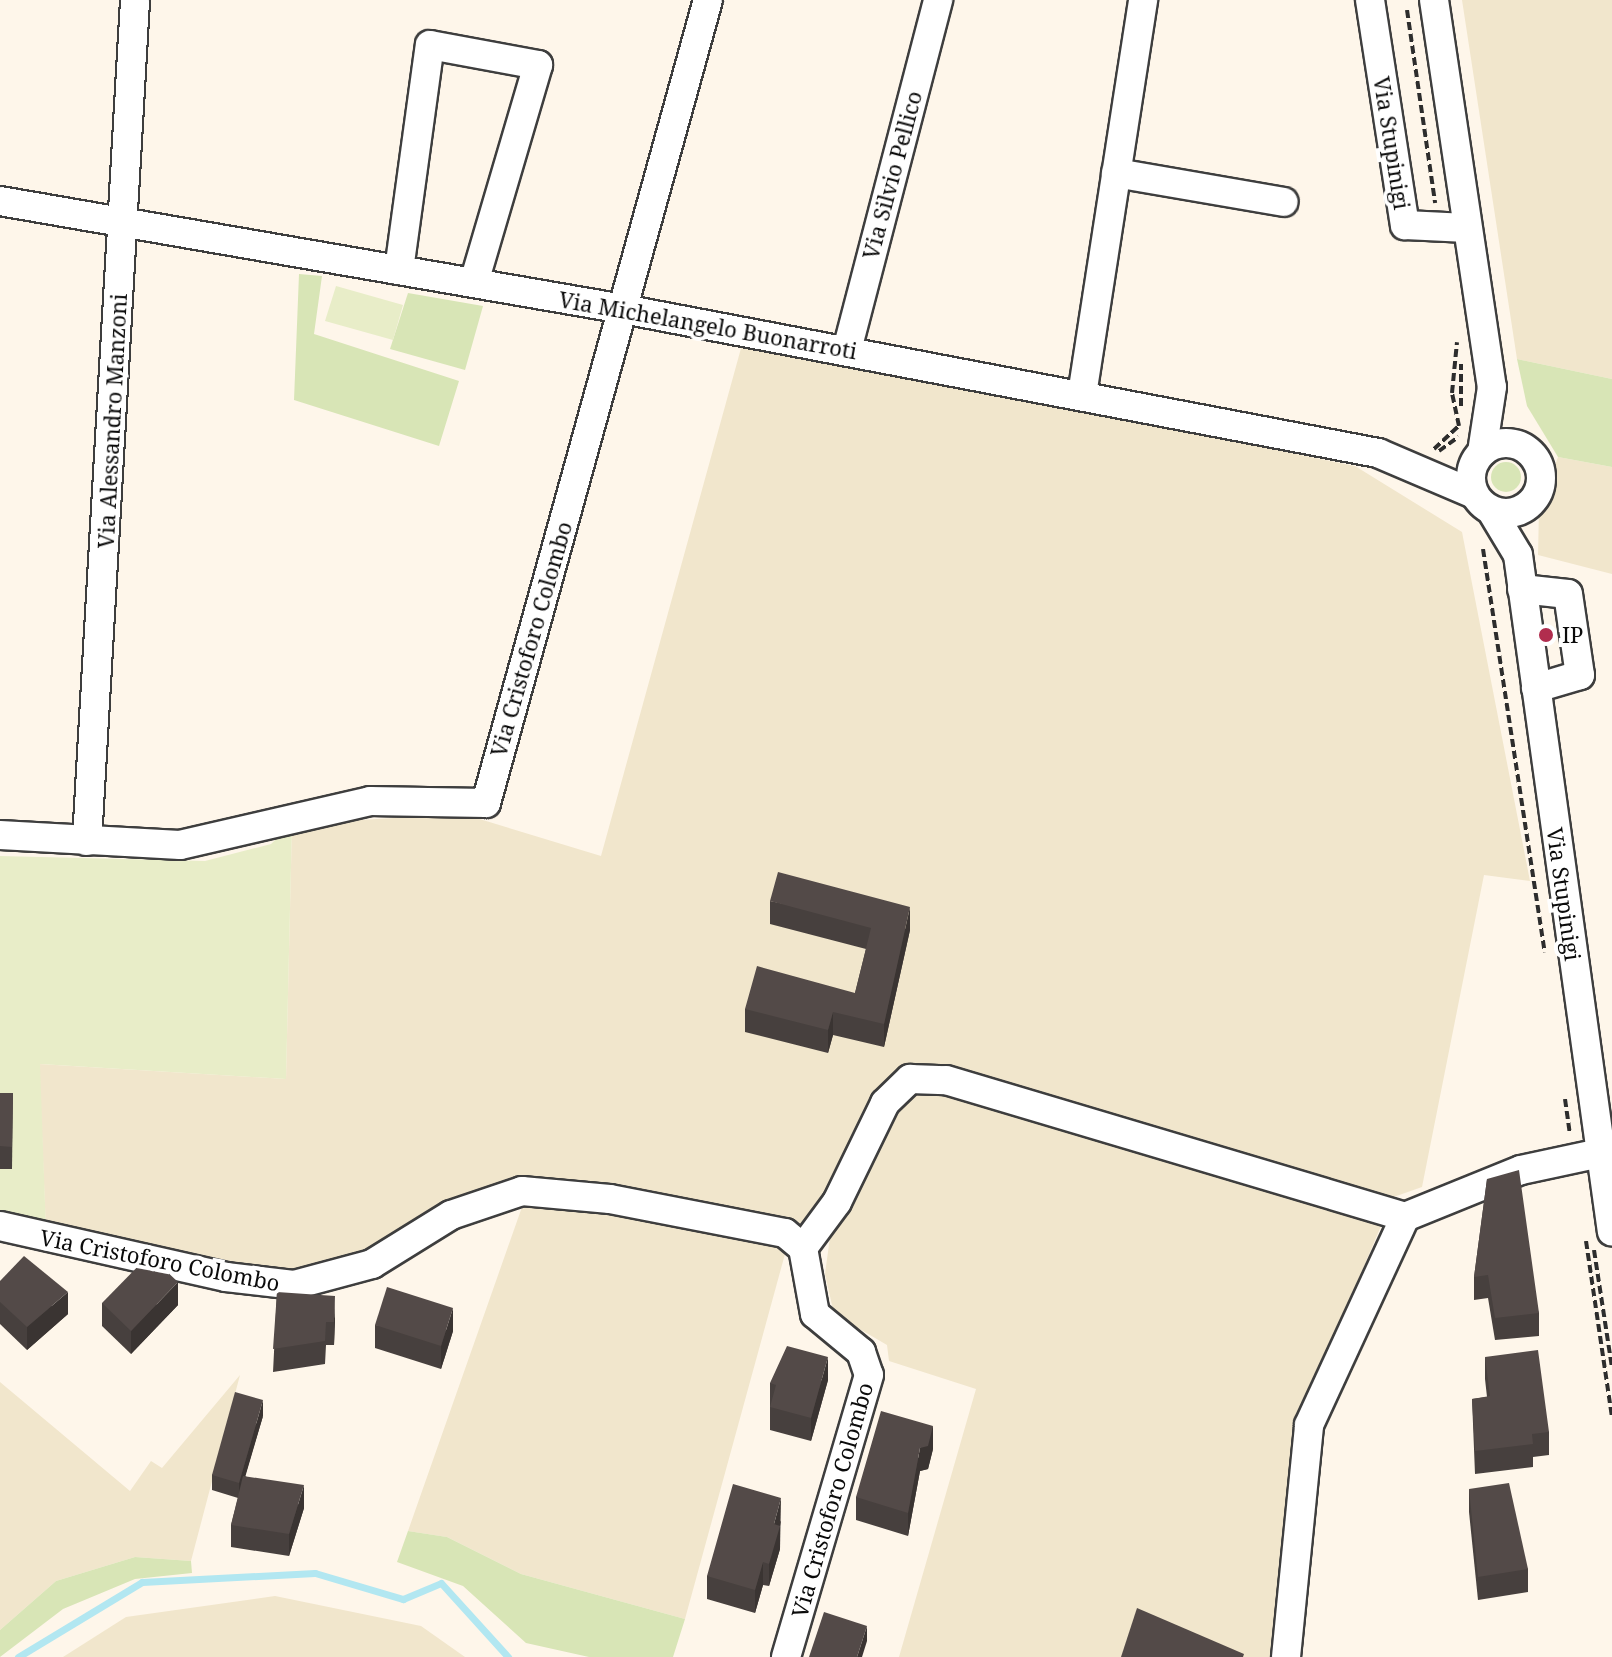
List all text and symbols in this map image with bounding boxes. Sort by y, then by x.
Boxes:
street label: Via Stupinigi [1368,75,1416,211]
street label: Via Silvio Pellico [857,88,927,262]
street label: Via Michelangelo Buonarroti [557,286,859,364]
street label: Via Alessandro Manzoni [92,293,132,549]
street label: Via Cristoforo Colombo [485,518,577,760]
place label: IP [1562,622,1583,648]
marker: IP [1537,626,1555,644]
street label: Via Stupinigi [1542,826,1586,962]
street label: Via Cristoforo Colombo [38,1224,282,1296]
street label: Via Cristoforo Colombo [786,1379,878,1621]

